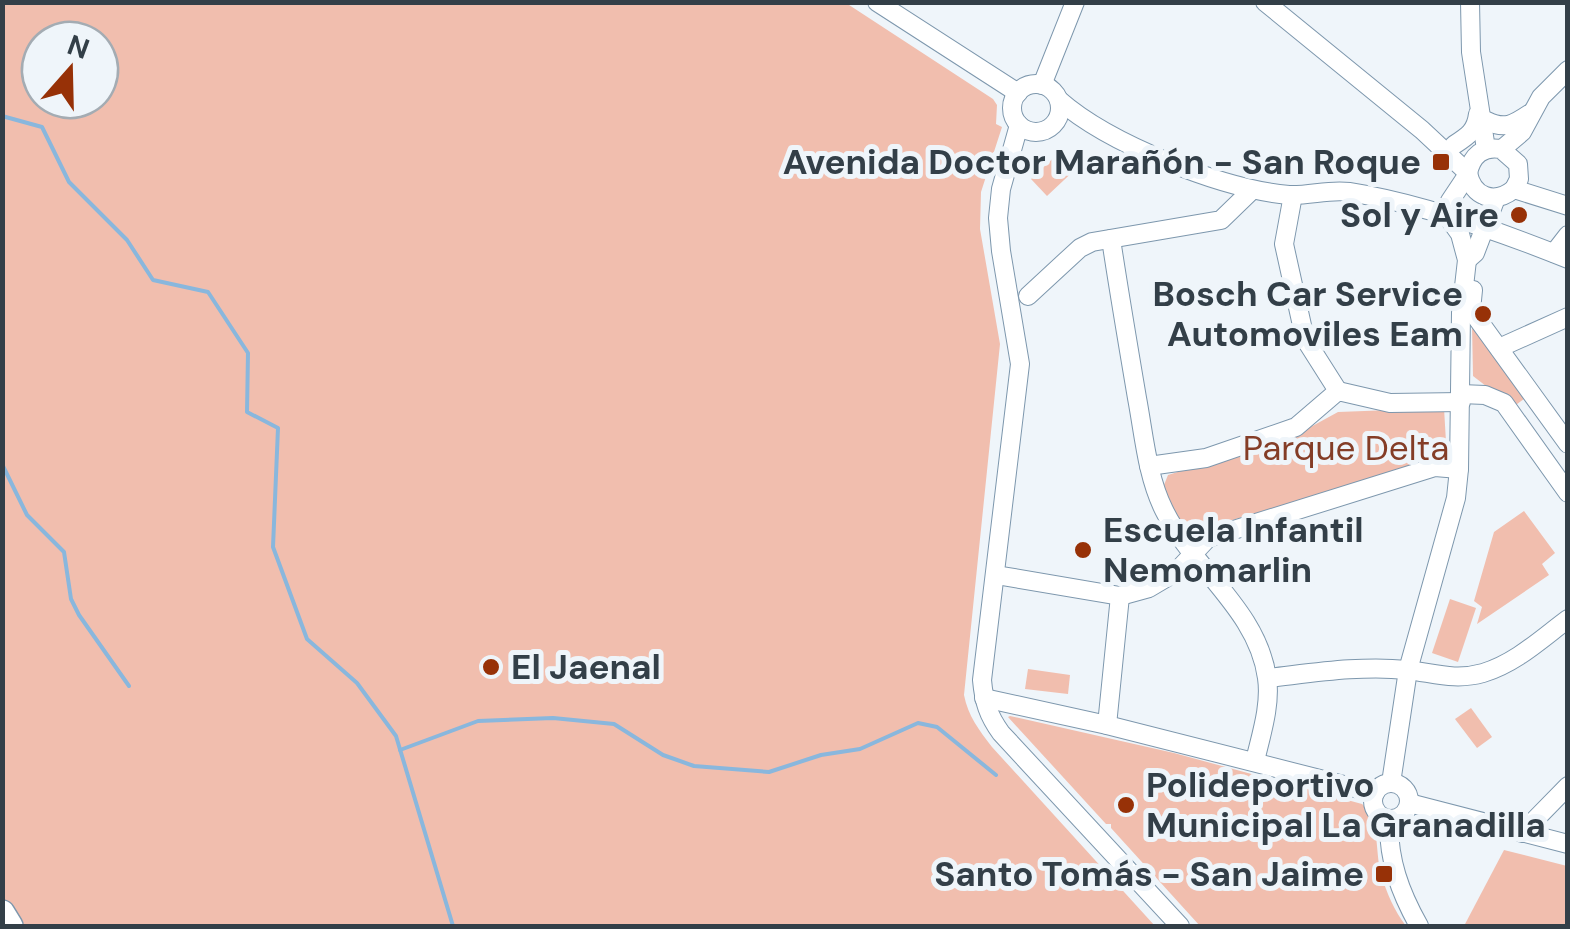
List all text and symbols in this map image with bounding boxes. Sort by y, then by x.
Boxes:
north arrow [20,20,120,120]
text: N [62,26,94,68]
place label: Avenida Doctor Marañón - San Roque [783,139,1421,185]
marker: Avenida Doctor Marañón - San Roque [1430,151,1452,173]
place label: Sol y Aire [1340,192,1499,238]
marker: Sol y Aire [1508,204,1530,226]
place label: Bosch Car Service Automoviles Eam [1153,271,1463,357]
marker: Bosch Car Service Automoviles Eam [1472,303,1494,325]
park label: Parque Delta [1243,425,1449,471]
place label: Escuela Infantil Nemomarlin [1103,507,1364,593]
marker: Escuela Infantil Nemomarlin [1072,539,1094,561]
place label: El Jaenal [511,644,661,690]
marker: El Jaenal [480,656,502,678]
place label: Polideportivo Municipal La Granadilla [1146,762,1546,848]
marker: Polideportivo Municipal La Granadilla [1115,794,1137,816]
place label: Santo Tomás - San Jaime [934,851,1364,897]
marker: Santo Tomás - San Jaime [1373,863,1395,885]

